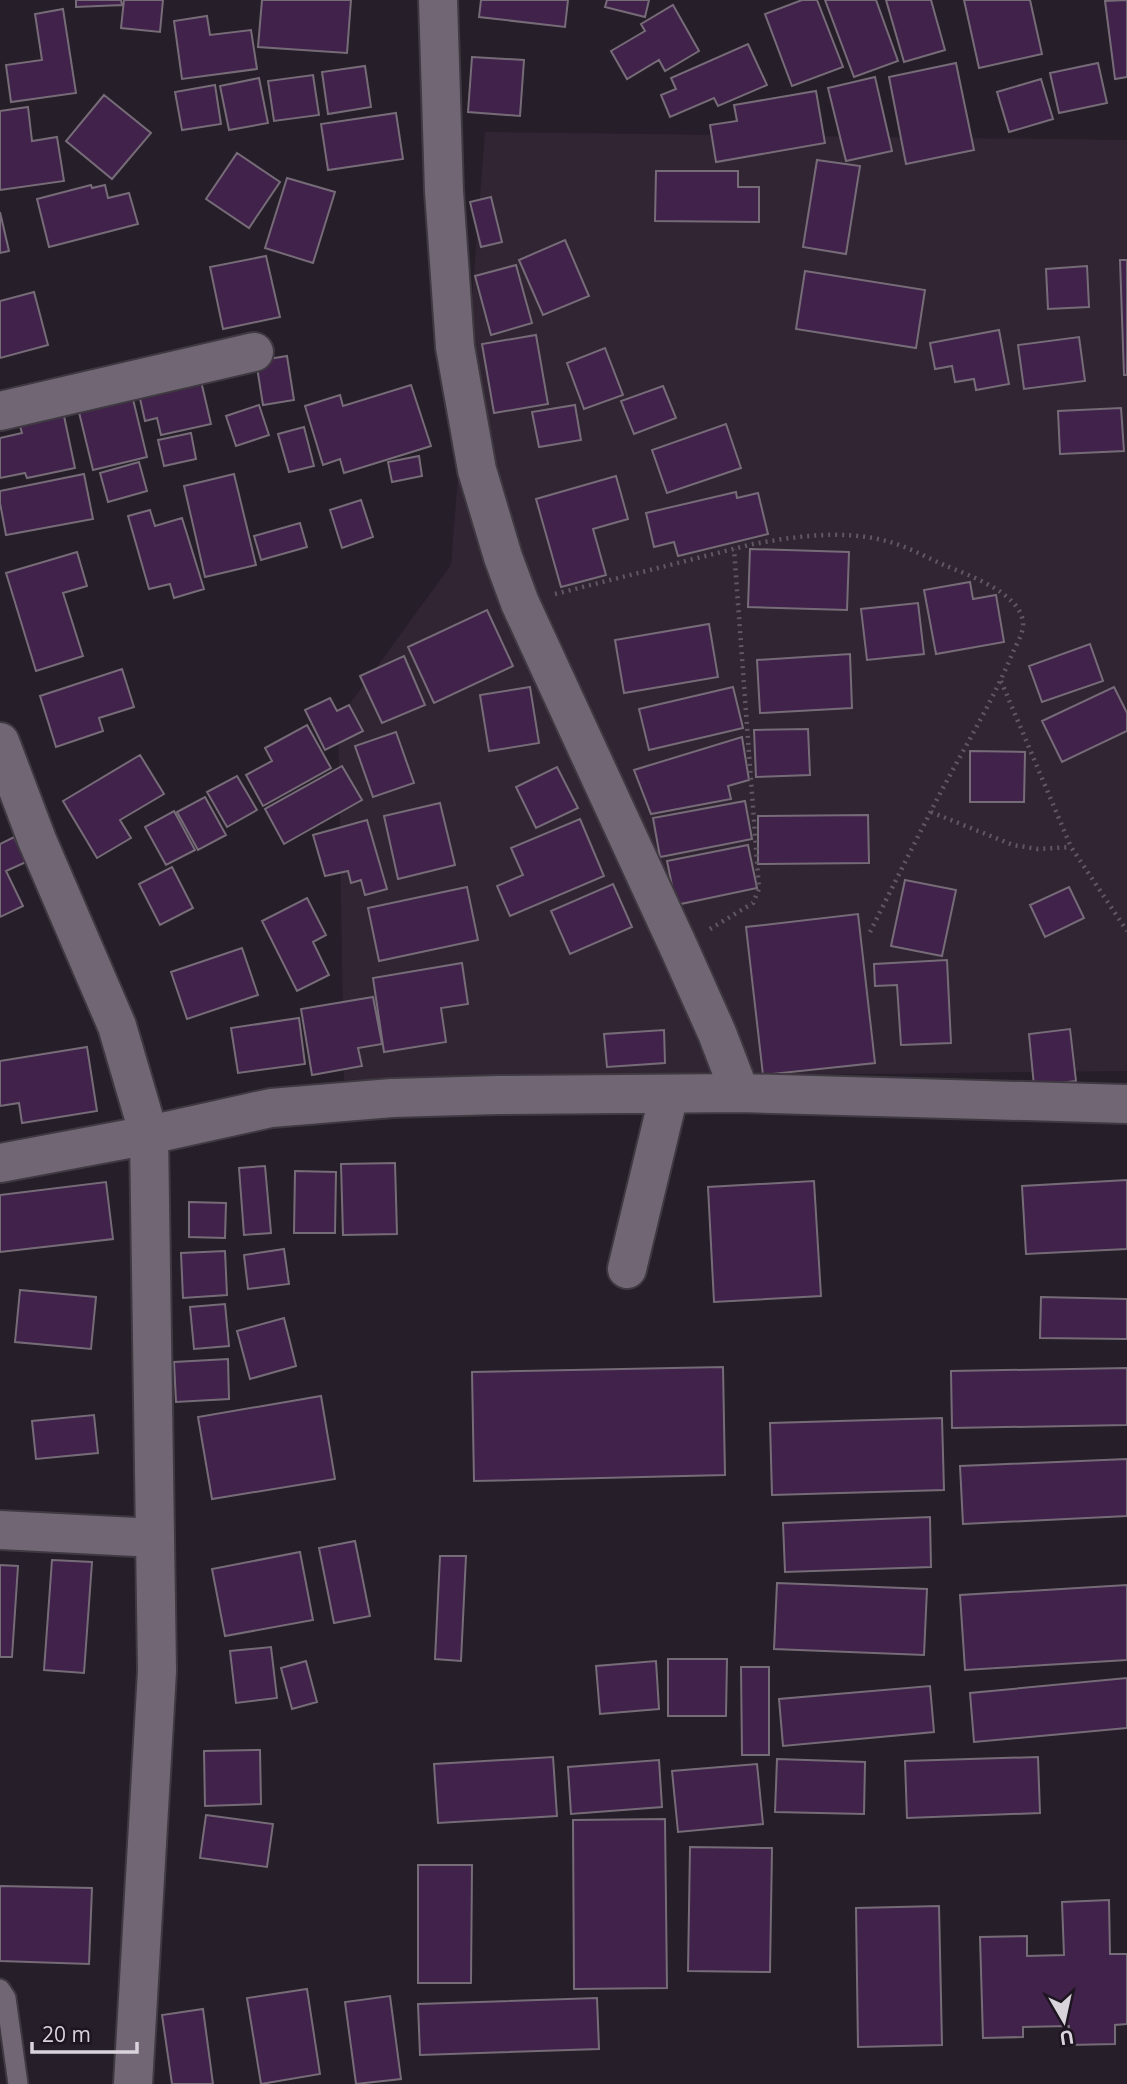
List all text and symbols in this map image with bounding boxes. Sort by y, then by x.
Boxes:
north arrow [1029,1986,1099,2056]
scale bar [32,2010,136,2054]
text: 20 m [42,2020,91,2048]
text: U [1058,2024,1076,2052]

